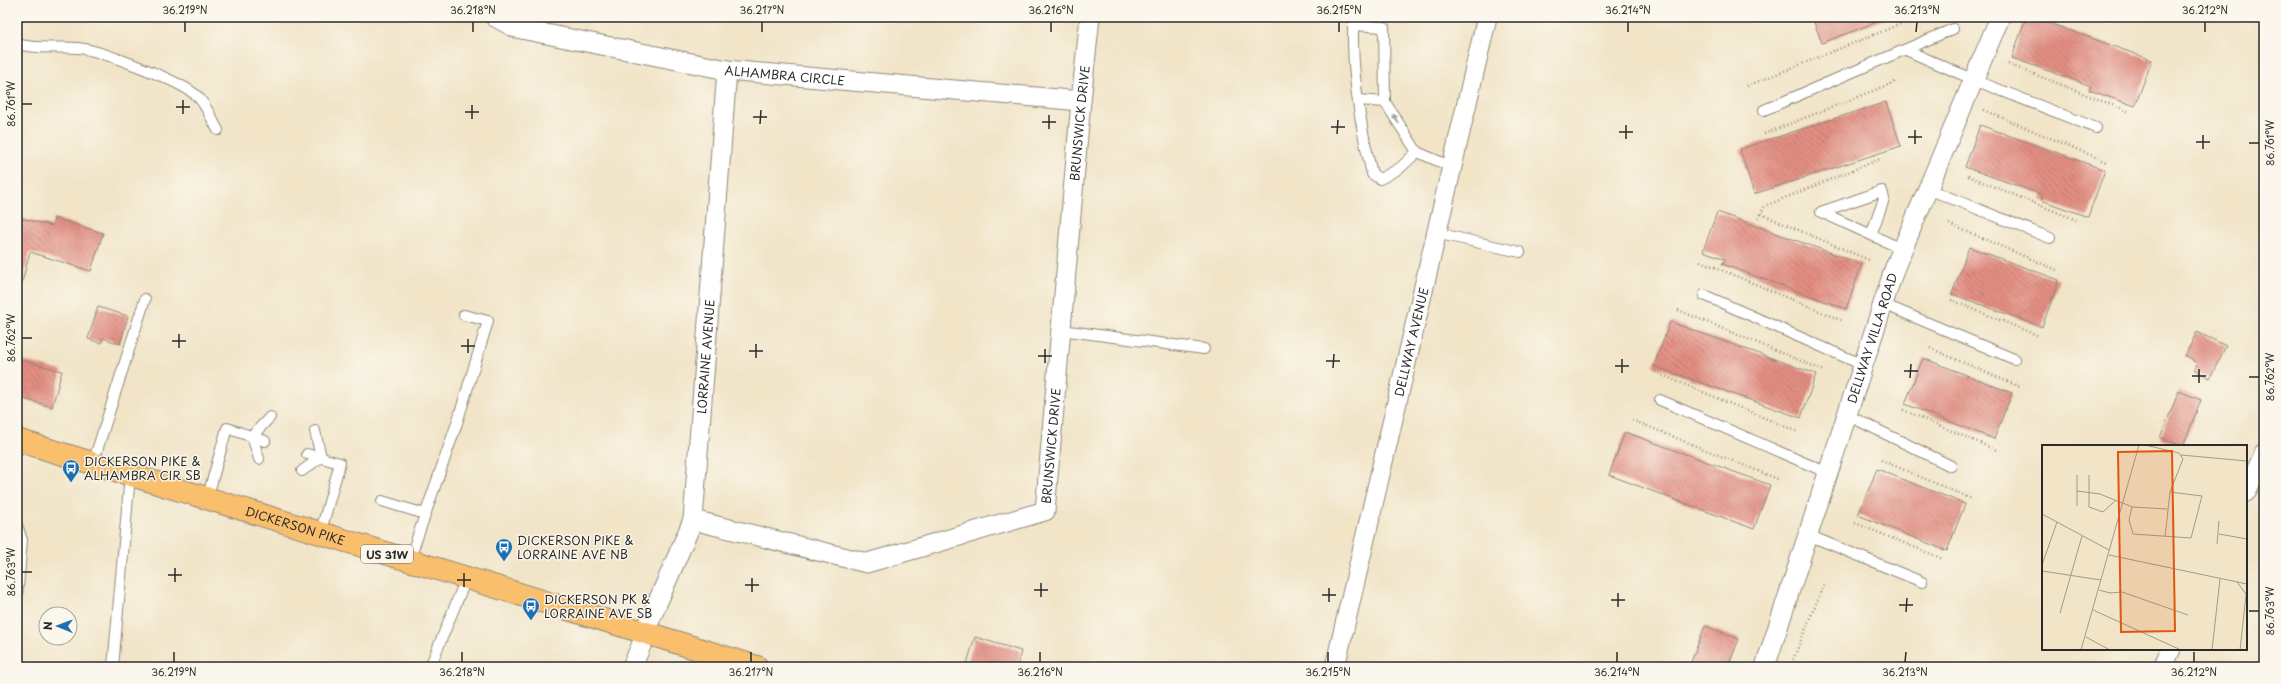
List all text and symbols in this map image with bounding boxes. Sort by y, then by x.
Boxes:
text: 36.219°N [162,2,208,17]
text: 36.218°N [450,2,496,17]
text: 36.217°N [740,2,785,17]
text: 36.216°N [1028,2,1074,17]
text: 36.215°N [1316,2,1362,17]
text: 36.214°N [1605,2,1651,17]
text: 36.213°N [1894,2,1940,17]
text: 36.212°N [2182,2,2228,17]
street label: ALHAMBRA CIRCLE [724,61,846,89]
street label: BRUNSWICK DRIVE [1065,65,1094,182]
text: 86.761°W [3,80,18,127]
one-way arrow [1392,114,1400,124]
text: 86.761°W [2262,119,2277,166]
street label: DELLWAY VILLA ROAD [1842,270,1902,405]
street label: DELLWAY AVENUE [1390,285,1433,398]
street label: LORRAINE AVENUE [692,299,719,415]
text: 86.762°W [3,313,18,362]
text: 86.762°W [2262,352,2277,401]
street label: BRUNSWICK DRIVE [1037,387,1065,504]
inset map [2042,445,2247,650]
place label: DICKERSON PIKE & ALHAMBRA CIR SB [84,452,201,484]
bus stop icon: DICKERSON PIKE & ALHAMBRA CIR SB [61,458,81,483]
street label: DICKERSON PIKE [243,502,347,549]
place label: DICKERSON PIKE & LORRAINE AVE NB [517,531,634,563]
bus stop icon: DICKERSON PIKE & LORRAINE AVE NB [494,537,514,562]
road number: US 31W [361,545,413,563]
text: 86.763°W [3,547,18,596]
text: 86.763°W [2262,586,2277,635]
place label: DICKERSON PK & LORRAINE AVE SB [544,590,652,622]
bus stop icon: DICKERSON PK & LORRAINE AVE SB [521,596,541,621]
north arrow [38,606,78,646]
text: N [39,621,56,630]
text: 36.219°N [151,664,197,679]
text: 36.218°N [439,664,485,679]
text: 36.217°N [729,664,774,679]
text: 36.216°N [1017,664,1063,679]
text: 36.215°N [1305,664,1351,679]
text: 36.214°N [1594,664,1640,679]
text: 36.213°N [1882,664,1928,679]
text: 36.212°N [2171,664,2217,679]

